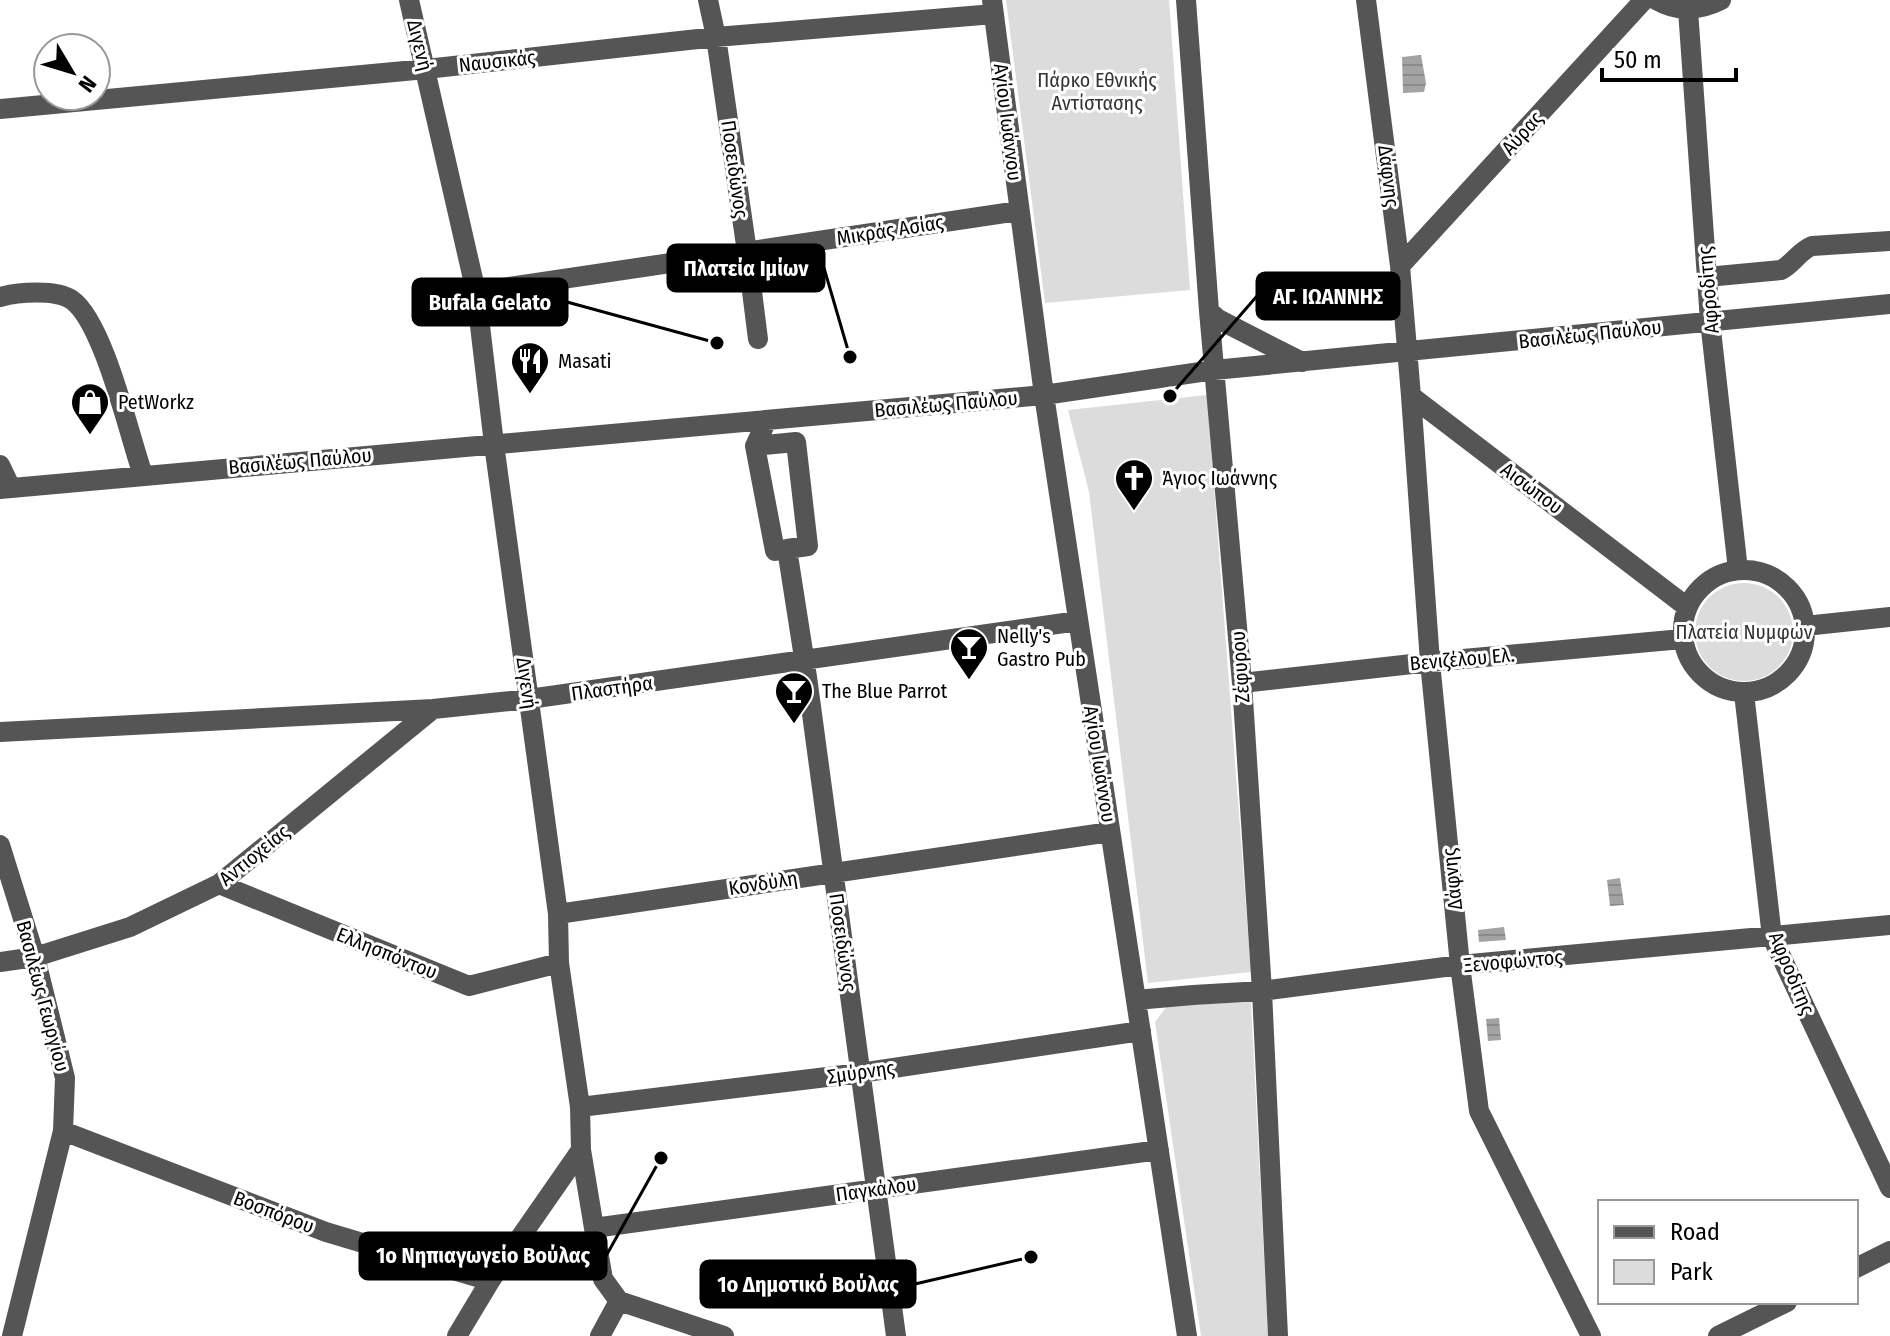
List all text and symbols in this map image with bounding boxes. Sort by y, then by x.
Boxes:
street label: Διγενή [402,17,438,73]
north arrow [32,32,112,112]
scale bar [1602,32,1736,82]
street label: Ναυσικάς [457,45,537,77]
text: 50 m [1614,46,1662,74]
street label: Αγίου Ιωάννου [989,62,1027,182]
park label: Πάρκο Εθνικής Αντίστασης [1037,68,1157,115]
text: N [73,70,102,98]
street label: Αύρας [1496,106,1548,160]
street label: Ποσειδώνος [716,119,754,220]
street label: Δάφνης [1373,144,1405,209]
street label: Μικράς Ασίας [835,210,946,250]
callout: Πλατεία Ιμίων [668,245,824,291]
street label: Αφροδίτης [1692,245,1724,335]
text: Πλατεία Ιμίων [684,255,809,282]
callout: ΑΓ. ΙΩΑΝΝΗΣ [1257,273,1399,319]
callout: Bufala Gelato [413,279,567,325]
text: ΑΓ. ΙΩΑΝΝΗΣ [1272,283,1383,310]
text: Bufala Gelato [429,289,552,316]
street label: Βασιλέως Παύλου [1517,315,1663,353]
restaurant icon: Masati [509,340,551,395]
place label: Masati [558,349,612,373]
shop icon: PetWorkz [69,381,111,436]
street label: Βασιλέως Παύλου [873,386,1019,422]
place label: PetWorkz [118,390,194,414]
street label: Βασιλέως Παύλου [227,443,373,479]
church icon: Άγιος Ιωάννης [1113,457,1155,512]
street label: Αισώπου [1496,457,1568,519]
place label: Άγιος Ιωάννης [1162,466,1278,490]
park label: Πλατεία Νυμφών [1676,620,1813,644]
place label: Nelly's Gastro Pub [997,624,1086,671]
bar icon: Nelly's Gastro Pub [948,626,990,681]
street label: Ζέφυρου [1226,630,1254,704]
street label: Βενιζέλου Ελ. [1409,642,1515,676]
street label: Διγενή [511,656,543,710]
street label: Πλαστήρα [570,670,654,706]
bar icon: The Blue Parrot [773,670,815,725]
place label: The Blue Parrot [822,679,948,703]
street label: Αγίου Ιωάννου [1079,704,1121,824]
street label: Αντιοχείας [214,819,294,891]
street label: Δάφνης [1437,846,1467,911]
street label: Κονδύλη [727,866,799,900]
street label: Ποσειδώνος [824,892,862,993]
street label: Βασιλέως Γεωργίου [11,918,75,1074]
street label: Ελλησπόντου [333,922,441,984]
street label: Αφροδίτης [1764,928,1820,1018]
street label: Ξενοφώντος [1462,945,1564,977]
street label: Σμύρνης [826,1055,897,1089]
street label: Παγκάλου [834,1171,918,1207]
street label: Βοσπόρου [230,1186,318,1238]
legend [1598,1200,1858,1304]
text: Road [1670,1218,1720,1246]
callout: 1ο Νηπιαγωγείο Βούλας [360,1233,606,1279]
text: 1ο Νηπιαγωγείο Βούλας [376,1242,590,1269]
text: Park [1670,1258,1713,1286]
callout: 1ο Δημοτικό Βούλας [701,1261,915,1307]
text: 1ο Δημοτικό Βούλας [717,1271,899,1298]

